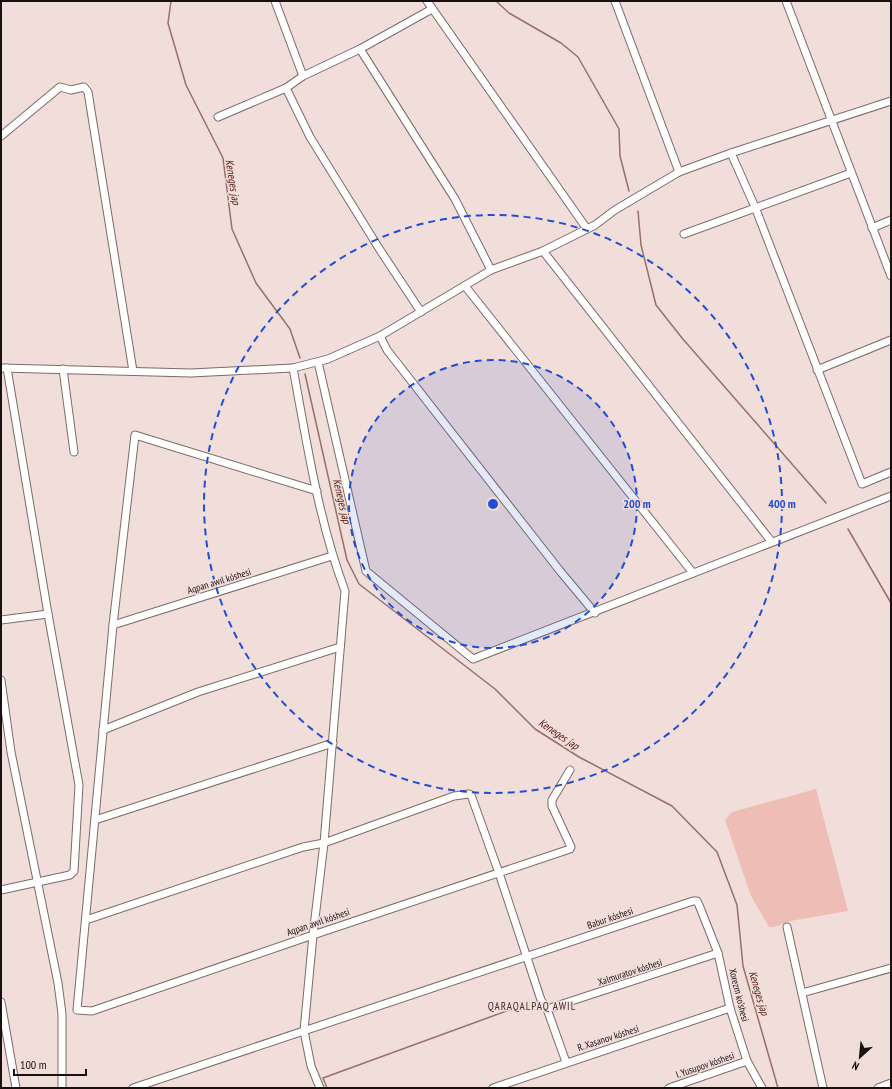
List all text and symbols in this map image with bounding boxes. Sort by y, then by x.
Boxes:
water label: Keneges jap [223,158,244,207]
water label: Keneges jap [330,477,354,526]
text: 200 m [623,496,651,511]
text: 400 m [768,496,796,511]
centre of rings [486,497,500,511]
street label: Aqpan awıl kóshesi [186,565,252,597]
water label: Keneges jap [536,715,583,753]
street label: Babur kóshesi [585,904,635,932]
street label: Aqpan awıl kóshesi [285,905,351,939]
street label: Xalmuratov kóshesi [596,955,664,989]
street label: Xorezm ko'shesi [726,967,752,1023]
water label: Keneges jap [746,969,772,1018]
district label: QARAQALPAQ AWIL [488,999,576,1013]
street label: R. Xasanov kóshesi [576,1022,640,1054]
north arrow [840,1037,880,1077]
street label: I. Yusupov kóshesi [674,1049,736,1081]
scale bar [14,1051,86,1077]
text: 100 m [20,1057,47,1072]
text: N [850,1058,861,1073]

